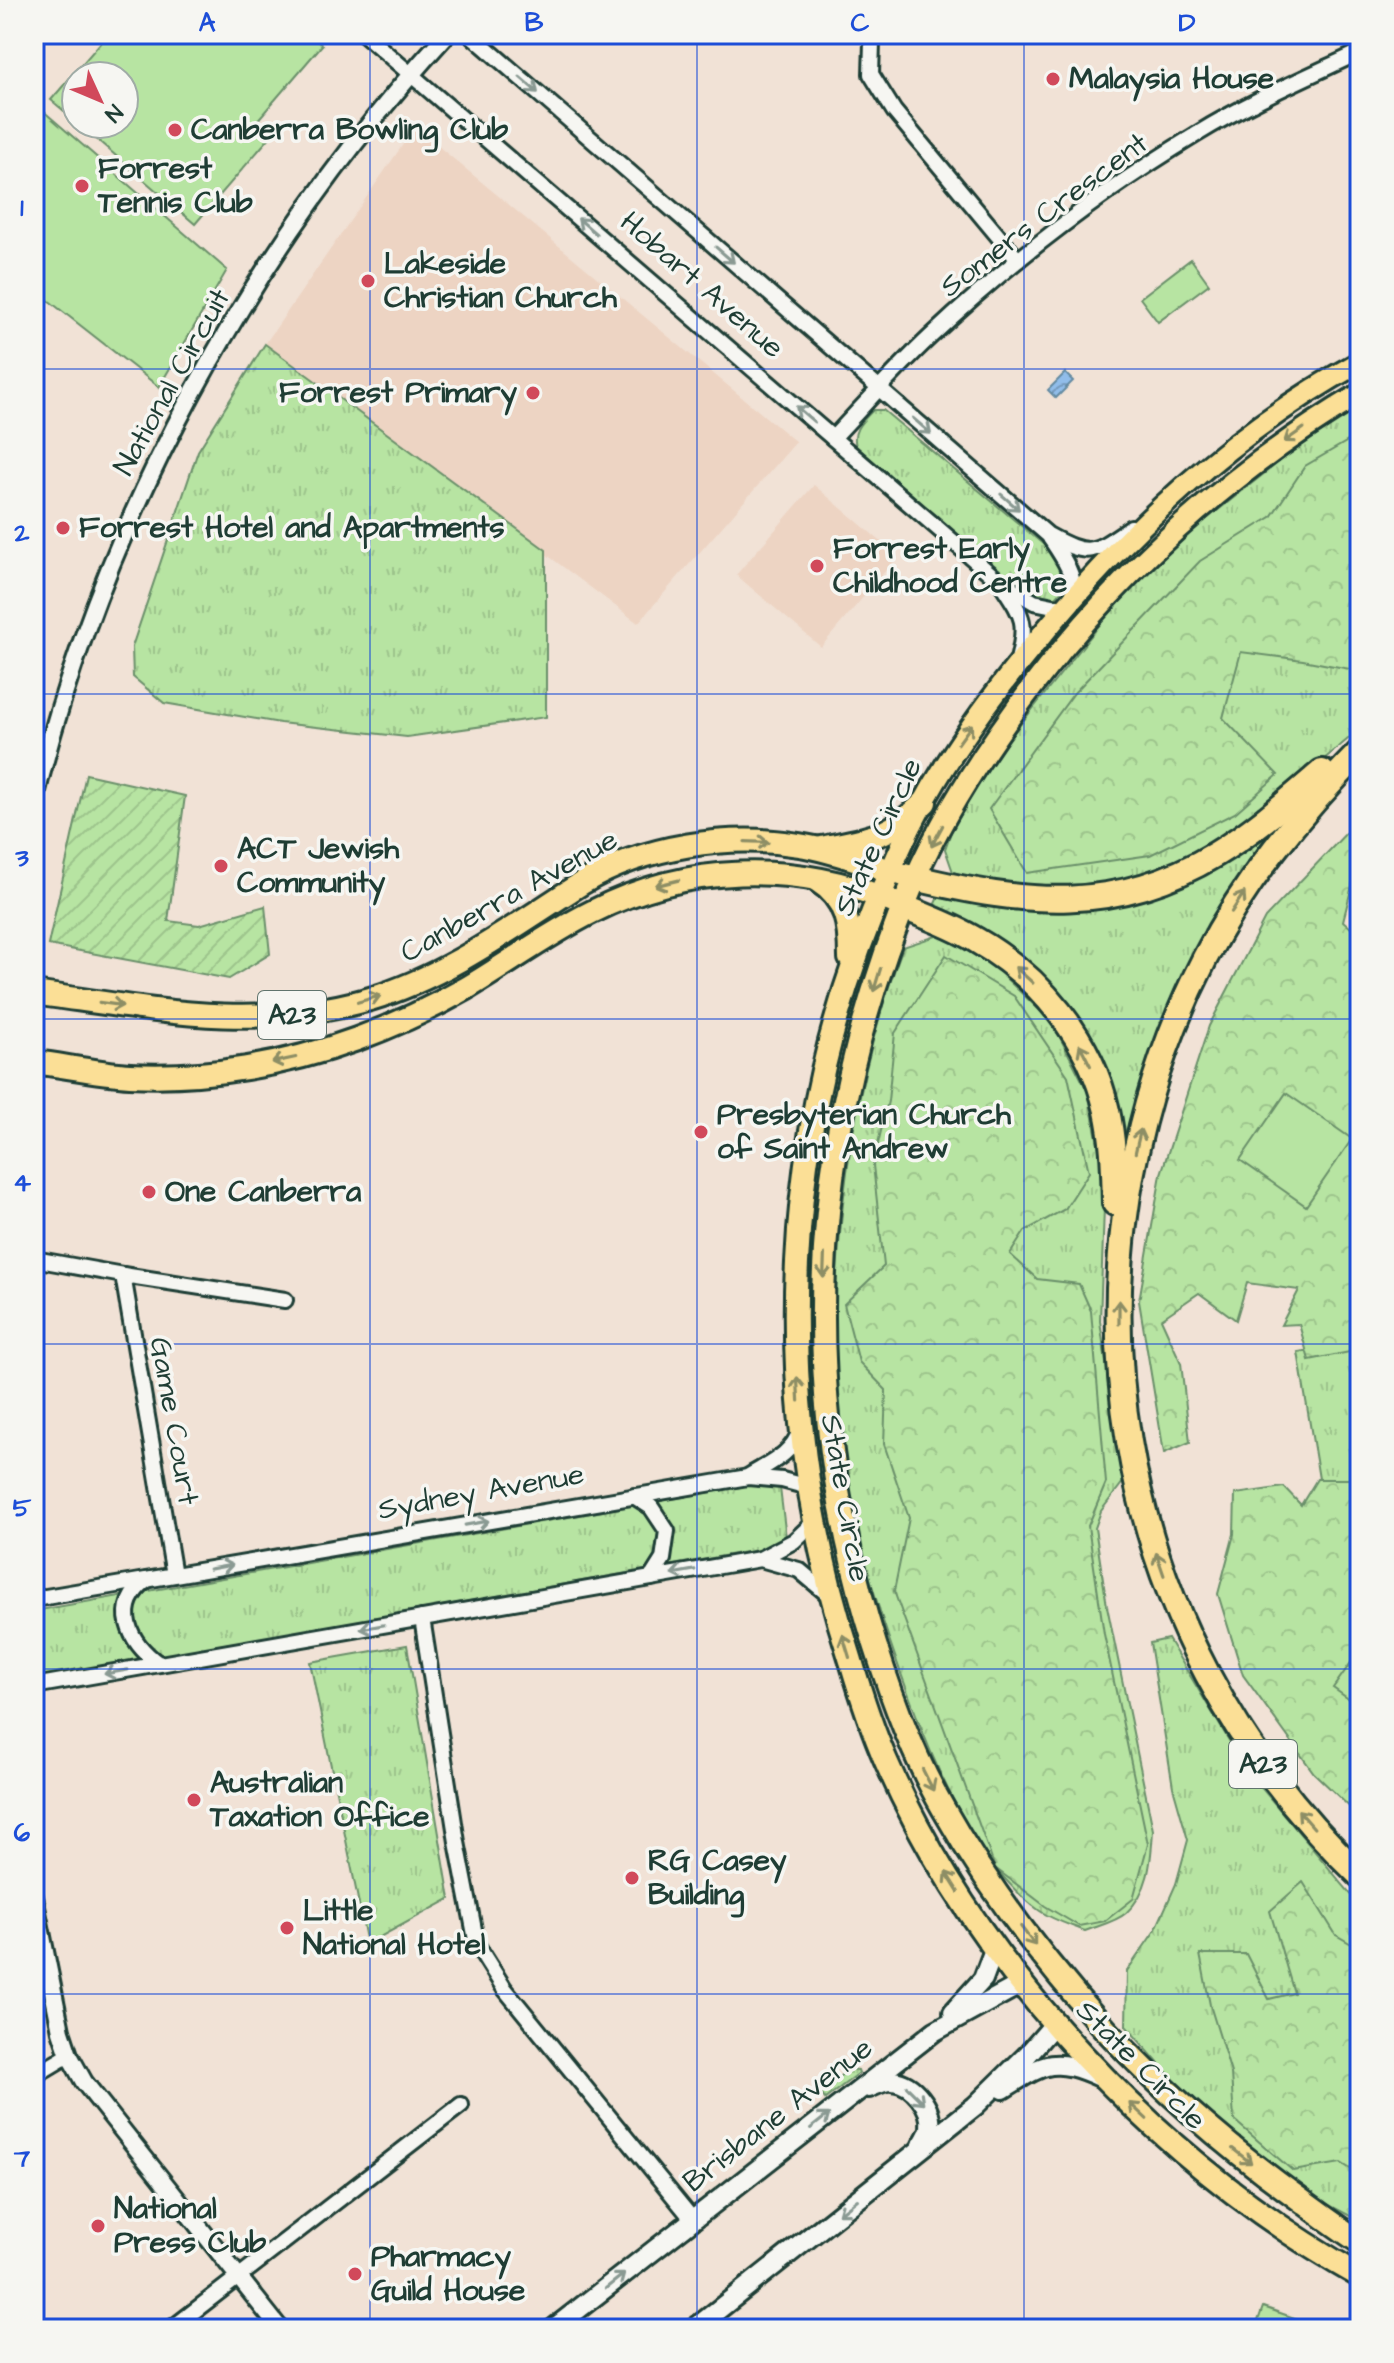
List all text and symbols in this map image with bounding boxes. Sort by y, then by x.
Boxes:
text: A [199,5,216,41]
text: B [525,5,544,41]
text: C [851,5,870,41]
text: D [1179,5,1196,41]
place label: Malaysia House [1069,58,1274,102]
north arrow [60,60,140,140]
marker: Malaysia House [1044,70,1062,88]
one-way arrow [518,76,539,94]
text: N [97,97,129,129]
place label: Canberra Bowling Club [191,109,508,153]
marker: Canberra Bowling Club [166,121,184,139]
street label: Somers Crescent [931,123,1157,307]
place label: Forrest Tennis Club [97,148,253,224]
marker: Forrest Tennis Club [73,177,91,195]
text: 1 [20,190,24,226]
street label: Hobart Avenue [611,202,793,368]
one-way arrow [578,217,598,235]
place label: Lakeside Christian Church [384,243,618,319]
one-way arrow [715,246,735,264]
marker: Lakeside Christian Church [359,272,377,290]
street label: National Circuit [103,281,241,483]
place label: Forrest Primary [279,372,518,416]
marker: Forrest Primary [524,384,542,402]
one-way arrow [796,405,816,423]
one-way arrow [911,417,931,435]
one-way arrow [1284,427,1306,443]
one-way arrow [999,493,1020,511]
place label: Forrest Hotel and Apartments [79,507,505,550]
text: 2 [14,515,30,551]
marker: Forrest Hotel and Apartments [54,519,72,537]
place label: Forrest Early Childhood Centre [833,528,1067,604]
marker: Forrest Early Childhood Centre [808,557,826,575]
one-way arrow [956,724,973,746]
street label: State Circle [823,751,933,923]
street label: Canberra Avenue [393,819,625,973]
one-way arrow [929,824,945,847]
place label: ACT Jewish Community [237,828,400,906]
one-way arrow [743,834,770,850]
text: 3 [14,840,29,876]
marker: ACT Jewish Community [212,857,230,875]
one-way arrow [654,877,680,892]
one-way arrow [1229,891,1246,913]
one-way arrow [1015,966,1035,984]
one-way arrow [869,967,883,992]
road number: A23 [258,991,326,1039]
one-way arrow [355,991,381,1006]
one-way arrow [98,997,123,1012]
one-way arrow [1077,1043,1093,1067]
one-way arrow [272,1053,298,1068]
place label: Presbyterian Church of Saint Andrew [717,1094,1012,1170]
marker: Presbyterian Church of Saint Andrew [692,1123,710,1141]
one-way arrow [1131,1128,1146,1154]
text: 4 [13,1165,31,1201]
place label: One Canberra [165,1171,362,1213]
marker: One Canberra [140,1183,158,1201]
one-way arrow [817,1252,832,1279]
one-way arrow [1111,1299,1126,1326]
street label: Game Court [139,1334,209,1508]
one-way arrow [790,1376,805,1403]
street label: State Circle [810,1411,880,1585]
street label: Sydney Avenue [375,1453,587,1532]
text: 5 [13,1490,32,1526]
one-way arrow [464,1515,490,1530]
one-way arrow [1151,1552,1166,1577]
one-way arrow [208,1559,233,1574]
one-way arrow [671,1566,696,1581]
one-way arrow [360,1620,385,1635]
one-way arrow [838,1634,852,1659]
one-way arrow [104,1665,129,1680]
road number: A23 [1229,1740,1297,1788]
place label: Australian Taxation Office [209,1762,429,1838]
one-way arrow [921,1768,937,1792]
marker: Australian Taxation Office [185,1791,203,1809]
one-way arrow [1297,1809,1315,1829]
text: 6 [14,1815,31,1851]
place label: RG Casey Building [648,1840,787,1918]
marker: RG Casey Building [623,1869,641,1887]
one-way arrow [943,1872,960,1894]
place label: Little National Hotel [303,1890,486,1966]
marker: Little National Hotel [278,1919,296,1937]
one-way arrow [1020,1924,1037,1946]
street label: State Circle [1066,1990,1216,2140]
street label: Brisbane Avenue [674,2028,882,2202]
one-way arrow [905,2085,924,2104]
one-way arrow [1129,2103,1149,2121]
one-way arrow [809,2112,830,2129]
text: 7 [13,2140,30,2176]
one-way arrow [1230,2148,1252,2165]
place label: National Press Club [114,2188,266,2264]
one-way arrow [838,2198,859,2216]
marker: National Press Club [89,2217,107,2235]
place label: Pharmacy Guild House [371,2236,525,2312]
marker: Pharmacy Guild House [346,2265,364,2283]
one-way arrow [604,2272,625,2290]

